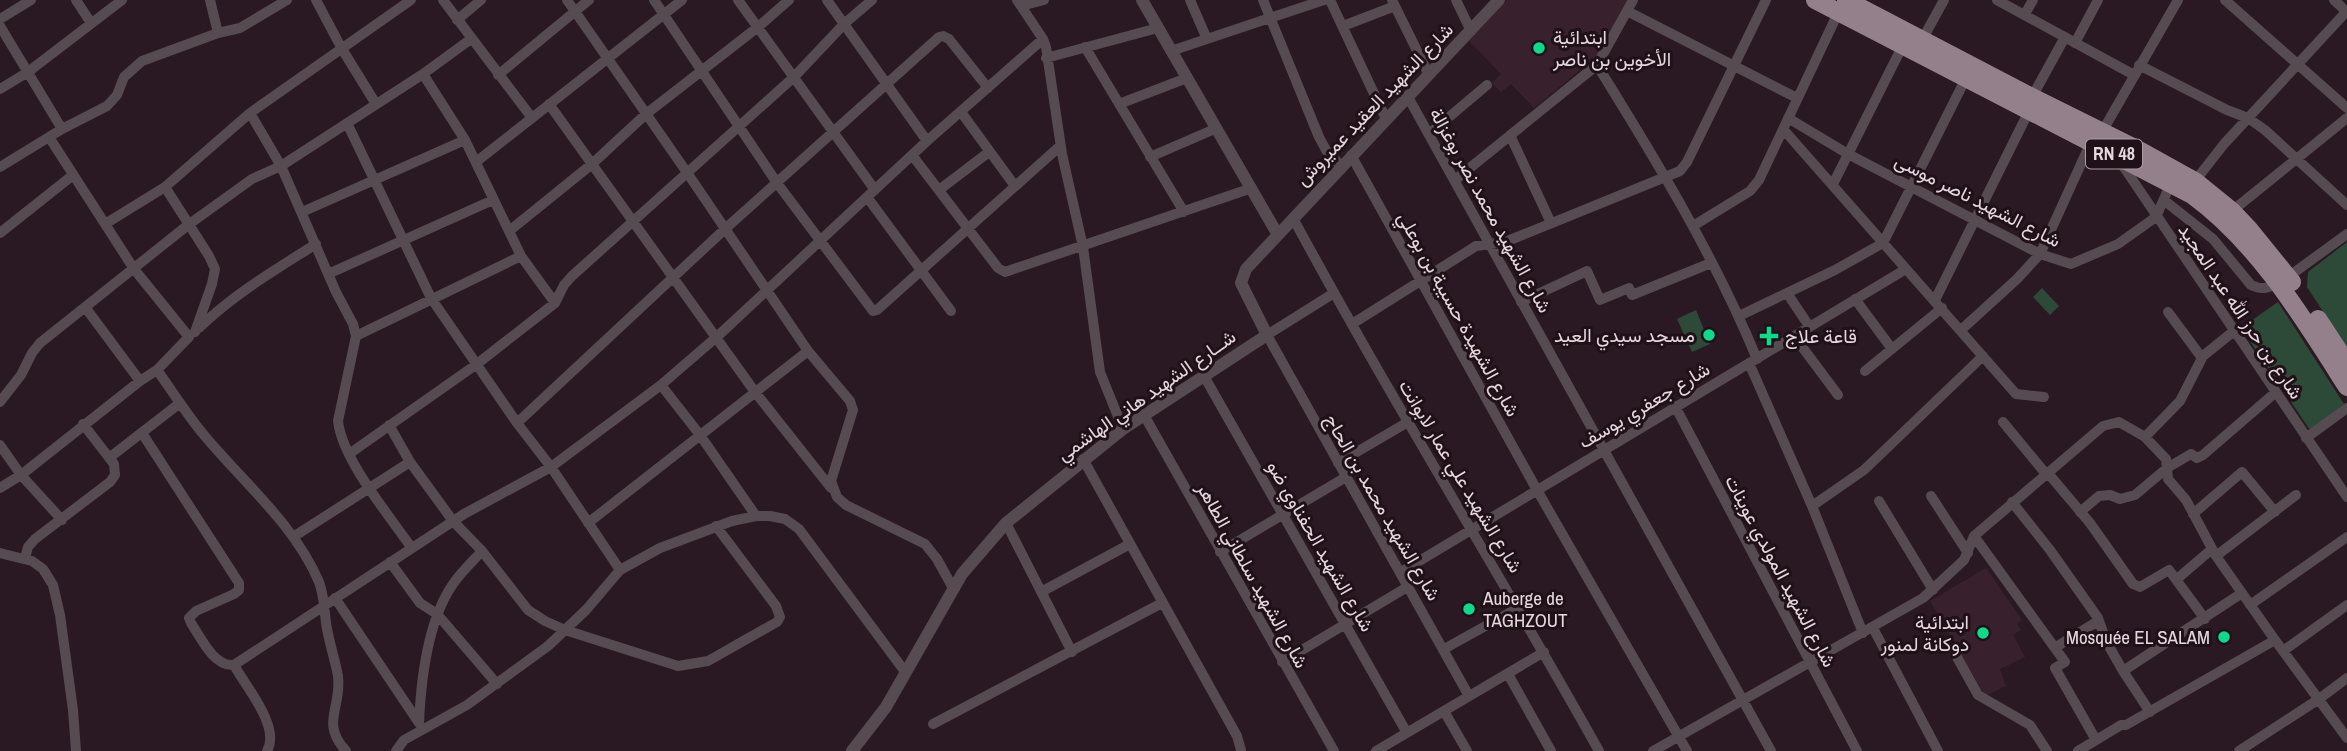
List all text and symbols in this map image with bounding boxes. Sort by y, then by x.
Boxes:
street label: شارع الشهيد العقيد عميروش [1289,17,1459,191]
place label: ابتدائية الأخوين بن ناصر [1552,24,1671,72]
marker: ابتدائية الأخوين بن ناصر [1531,40,1547,56]
street label: شارع الشهيد محمد نصر بوغزالة [1424,103,1558,317]
road number: RN 48 [2086,140,2142,168]
street label: شارع الشهيد ناصر موسى [1891,147,2065,253]
street label: شارع الشهيدة حسيبة بن بوعلي [1389,207,1526,423]
street label: شارع بن حرز الله عبد المجيد [2172,218,2310,404]
place label: مسجد سيدي العيد [1554,322,1695,351]
street label: شــارع الشهيد هاني الهاشمي [1051,323,1242,469]
place label: قاعة علاج [1785,323,1857,349]
marker: قاعة علاج [1759,326,1779,346]
marker: مسجد سيدي العيد [1701,327,1717,343]
street label: شارع جعفري يوسف [1574,356,1716,457]
street label: شارع الشهيد علي عمار لابوانت [1390,375,1529,579]
street label: شارع الشهيد محمد بن الحاج [1319,409,1447,605]
street label: شارع الشهيد الحفناوي ضو [1259,456,1381,638]
street label: شارع الشهيد المولدي عوينات [1717,470,1843,673]
street label: شارع الشهيد سلطاني الطاهر [1188,477,1315,674]
place label: Auberge de TAGHZOUT [1482,585,1568,633]
marker: Auberge de TAGHZOUT [1461,601,1477,617]
place label: ابتدائية دوكانة لمنور [1880,609,1969,657]
place label: Mosquée EL SALAM [2066,624,2210,650]
marker: ابتدائية دوكانة لمنور [1975,625,1991,641]
marker: Mosquée EL SALAM [2216,629,2232,645]

